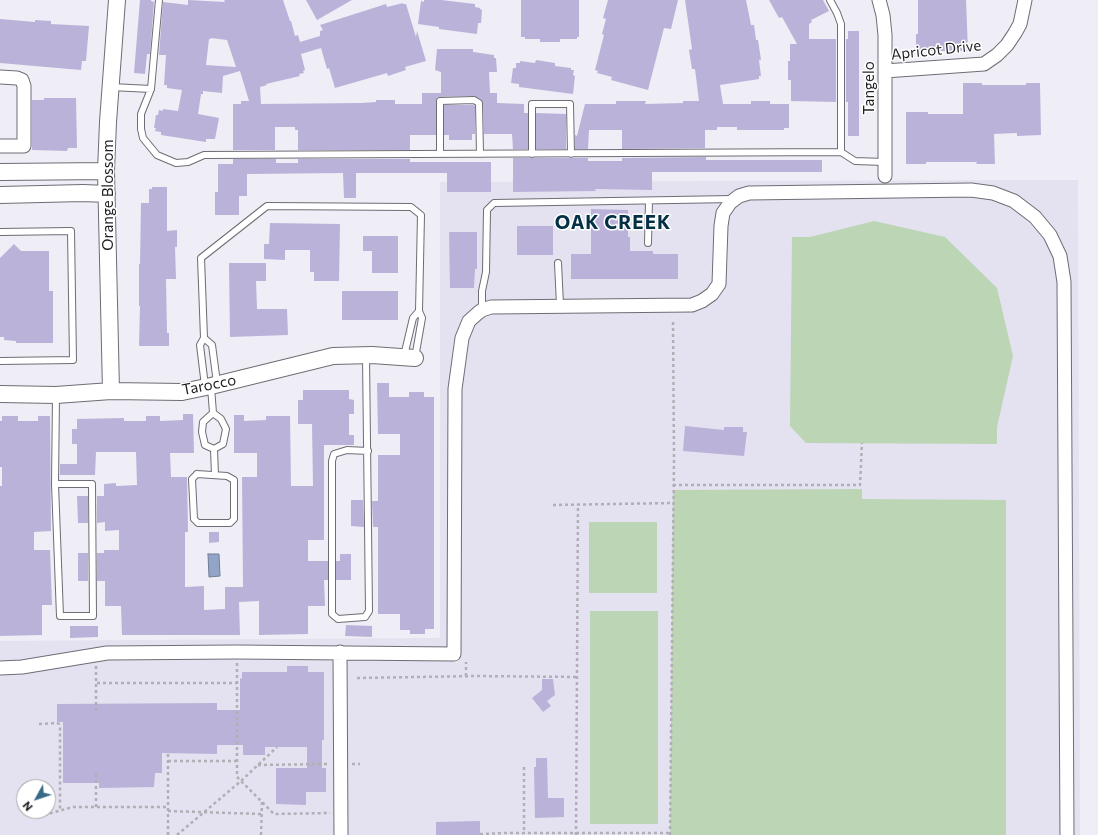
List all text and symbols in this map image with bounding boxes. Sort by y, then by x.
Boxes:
street label: Apricot Drive [890,36,982,64]
street label: Tangelo [860,61,878,115]
street label: Orange Blossom [99,139,117,251]
district label: OAK CREEK [555,212,671,234]
street label: Tarocco [180,371,238,399]
north arrow [16,779,56,819]
text: N [20,799,35,814]

